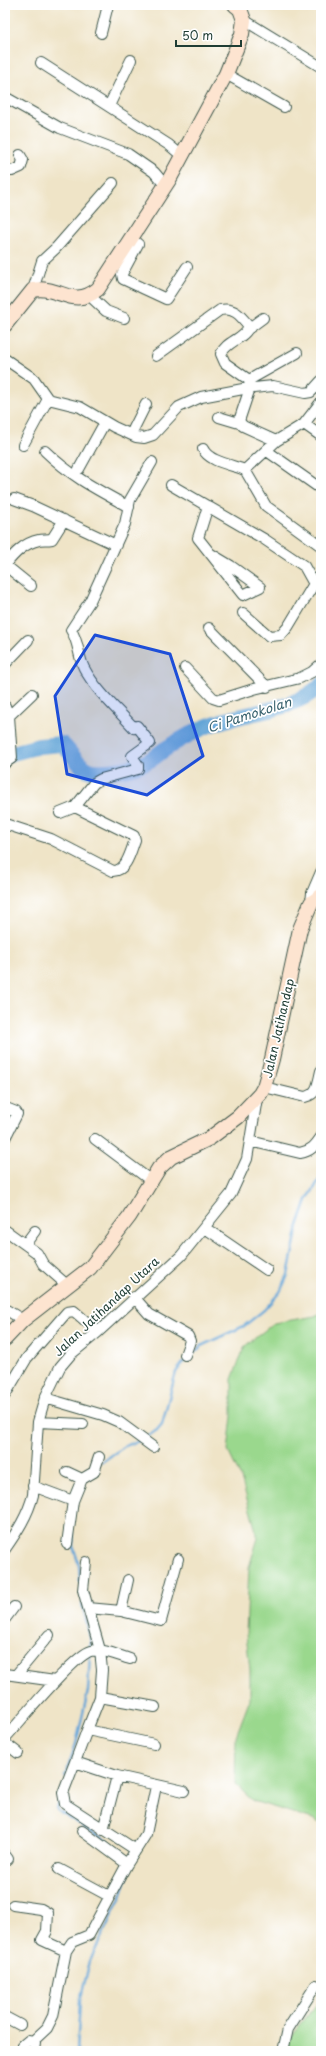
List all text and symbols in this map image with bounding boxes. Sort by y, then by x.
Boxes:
scale bar [176,22,241,48]
text: 50 m [182,26,213,44]
water label: Ci Pamokolan [205,691,294,737]
street label: Jalan Jatihandap [258,977,298,1079]
street label: Jalan Jatihandap Utara [49,1252,163,1360]

